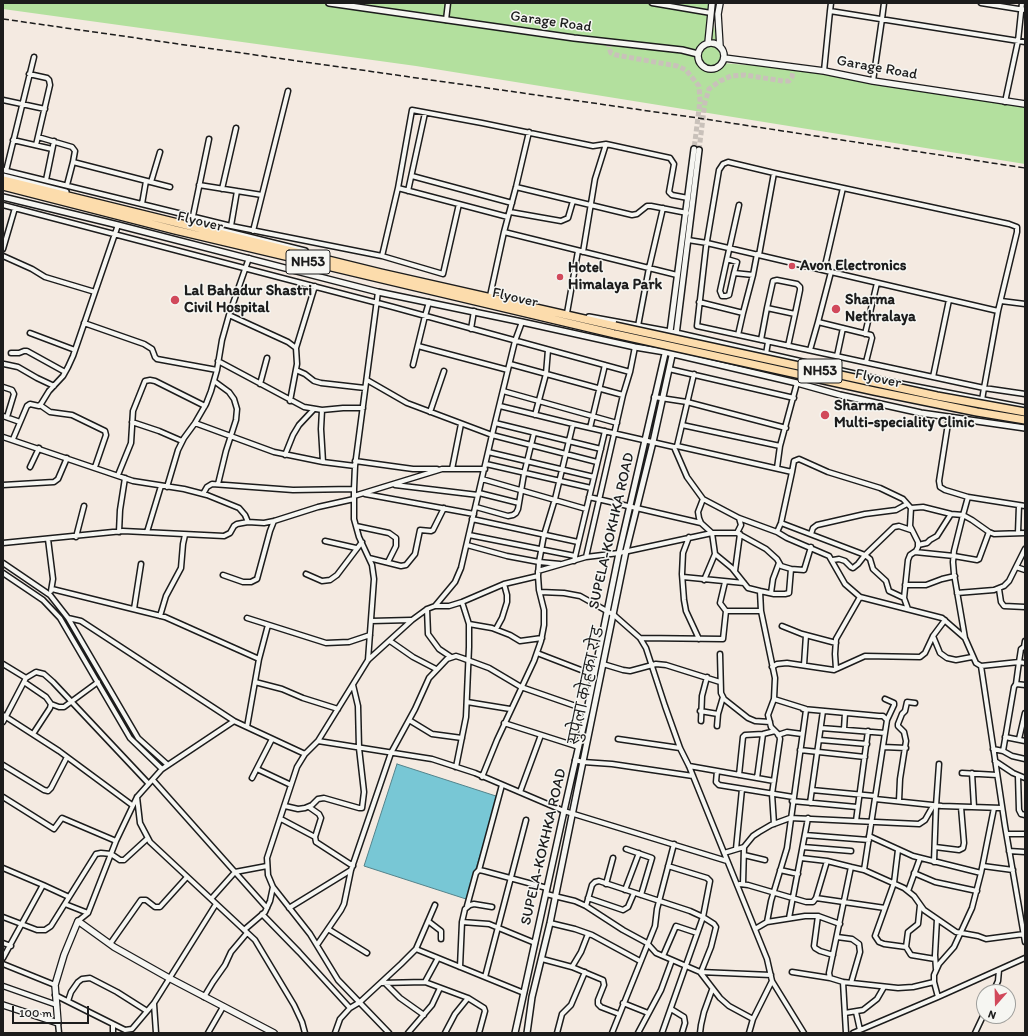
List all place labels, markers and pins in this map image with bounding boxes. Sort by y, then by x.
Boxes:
place label: Avon Electronics [800,257,906,275]
place label: Hotel Himalaya Park [568,259,662,294]
marker: Avon Electronics [787,261,797,271]
marker: Hotel Himalaya Park [555,272,565,282]
place label: Lal Bahadur Shastri Civil Hospital [184,282,312,317]
place label: Sharma Nethralaya [845,291,916,326]
marker: Lal Bahadur Shastri Civil Hospital [169,294,181,306]
marker: Sharma Nethralaya [830,303,842,315]
place label: Sharma Multi-speciality Clinic [834,397,974,432]
marker: Sharma Multi-speciality Clinic [819,409,831,421]

